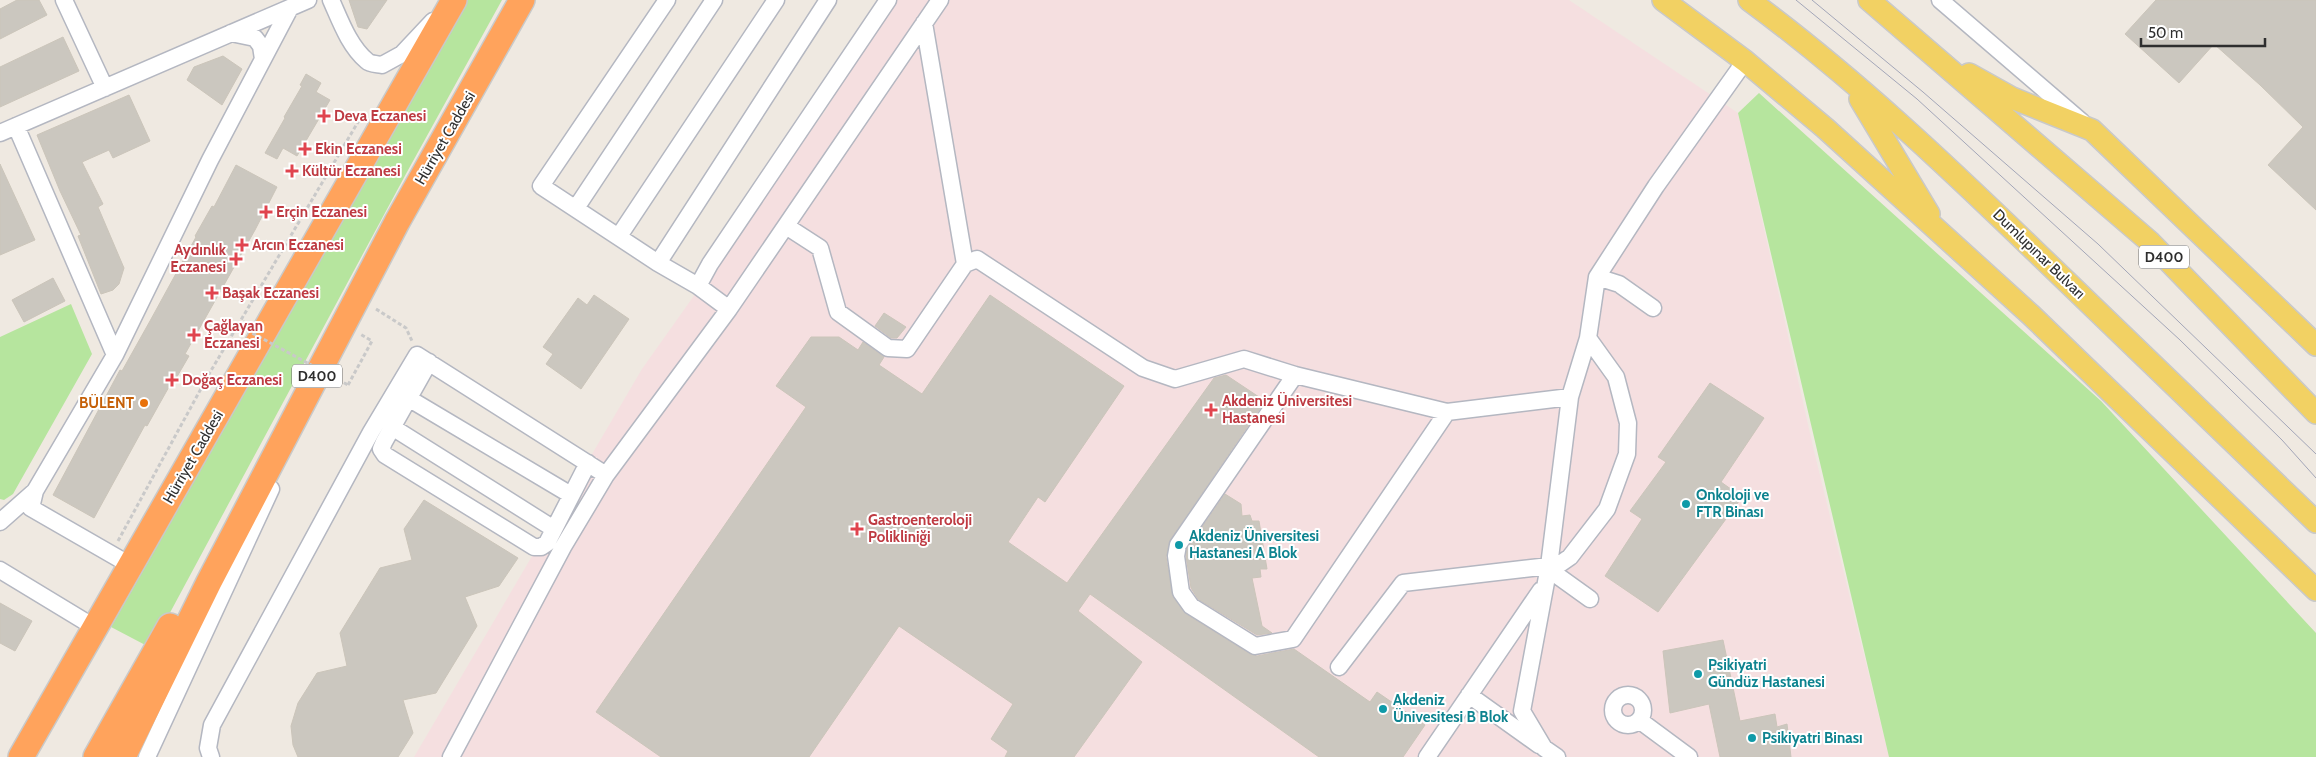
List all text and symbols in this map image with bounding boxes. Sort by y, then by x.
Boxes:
scale bar [2141,15,2265,47]
text: 50 m [2148,24,2183,42]
street label: Hürriyet Caddesi [411,88,479,188]
place label: Deva Eczanesi [334,107,426,125]
marker: Deva Eczanesi [318,110,330,122]
place label: Ekin Eczanesi [315,140,402,158]
marker: Ekin Eczanesi [299,143,311,155]
place label: Kültür Eczanesi [302,162,401,180]
marker: Kültür Eczanesi [286,165,298,177]
place label: Erçin Eczanesi [276,203,367,221]
street label: Dumlupınar Bulvarı [1989,205,2089,303]
marker: Erçin Eczanesi [260,206,272,218]
place label: Arcın Eczanesi [252,236,344,254]
marker: Arcın Eczanesi [236,239,248,251]
place label: Aydınlık Eczanesi [170,241,227,276]
road number: D400 [2139,246,2189,268]
marker: Aydınlık Eczanesi [230,253,242,265]
place label: Başak Eczanesi [222,284,319,302]
marker: Başak Eczanesi [206,287,218,299]
place label: Çağlayan Eczanesi [204,317,263,352]
marker: Çağlayan Eczanesi [188,329,200,341]
road number: D400 [292,364,342,388]
place label: Doğaç Eczanesi [182,371,282,389]
marker: Doğaç Eczanesi [166,374,178,386]
place label: Akdeniz Üniversitesi Hastanesi [1222,391,1352,427]
place label: BÜLENT [79,393,135,412]
marker: BÜLENT [138,397,150,409]
marker: Akdeniz Üniversitesi Hastanesi [1204,403,1218,417]
street label: Hürriyet Caddesi [159,407,227,507]
place label: Onkoloji ve FTR Binası [1696,486,1769,521]
marker: Onkoloji ve FTR Binası [1680,498,1692,510]
place label: Gastroenteroloji Polikliniği [868,511,972,546]
marker: Gastroenteroloji Polikliniği [850,522,864,536]
place label: Akdeniz Üniversitesi Hastanesi A Blok [1189,526,1319,562]
marker: Akdeniz Üniversitesi Hastanesi A Blok [1173,539,1185,551]
place label: Psikiyatri Gündüz Hastanesi [1708,656,1825,691]
marker: Psikiyatri Gündüz Hastanesi [1692,668,1704,680]
place label: Akdeniz Ünivesitesi B Blok [1393,691,1509,726]
marker: Akdeniz Ünivesitesi B Blok [1377,703,1389,715]
place label: Psikiyatri Binası [1762,729,1863,747]
marker: Psikiyatri Binası [1746,732,1758,744]

